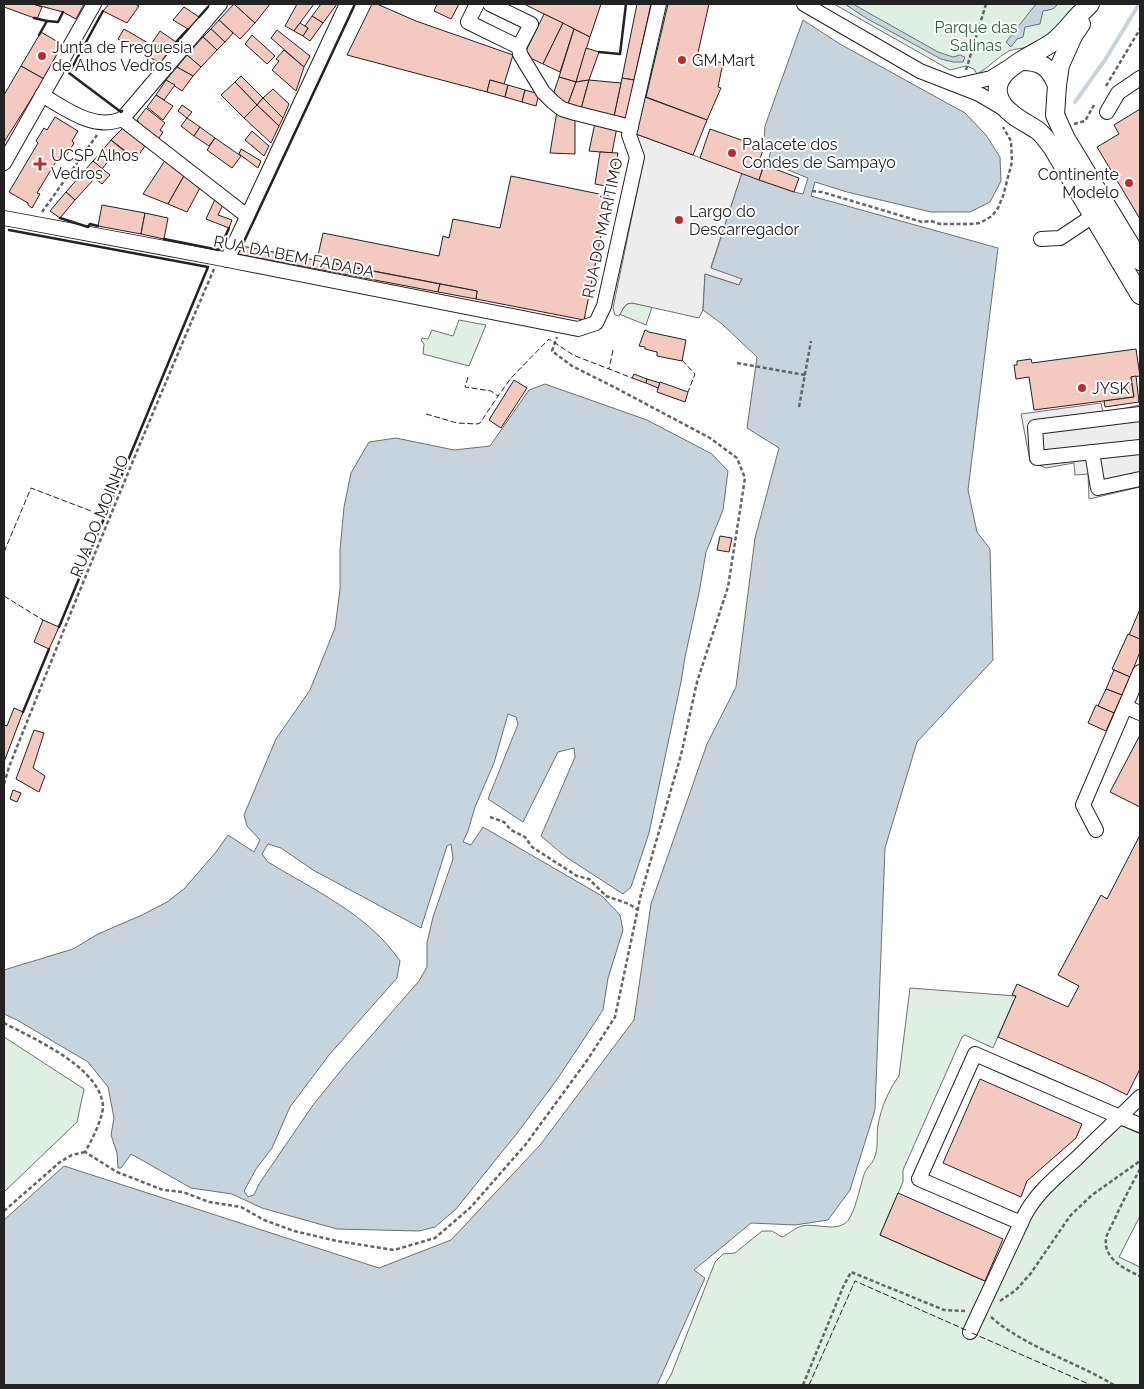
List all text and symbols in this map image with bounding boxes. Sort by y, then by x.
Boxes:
park label: Parque das Salinas [934,18,1018,55]
place label: Junta de Freguesia de Alhos Vedros [52,38,192,75]
marker: Junta de Freguesia de Alhos Vedros [36,50,48,62]
place label: GM Mart [692,51,756,70]
marker: GM Mart [676,54,688,66]
place label: Palacete dos Condes de Sampayo [742,135,896,172]
place label: UCSP Alhos Vedros [51,146,139,183]
marker: Palacete dos Condes de Sampayo [726,147,738,159]
street label: RUA DO MARÍTIMO [577,156,627,300]
marker: UCSP Alhos Vedros [33,157,47,171]
place label: Continente Modelo [1038,165,1119,202]
marker: Continente Modelo [1123,177,1135,189]
place label: Largo do Descarregador [689,202,800,239]
marker: Largo do Descarregador [673,214,685,226]
street label: RUA DA BEM FADADA [212,232,376,281]
place label: JYSK [1092,379,1130,398]
marker: JYSK [1076,382,1088,394]
street label: RUA DO MOINHO [66,452,133,580]

